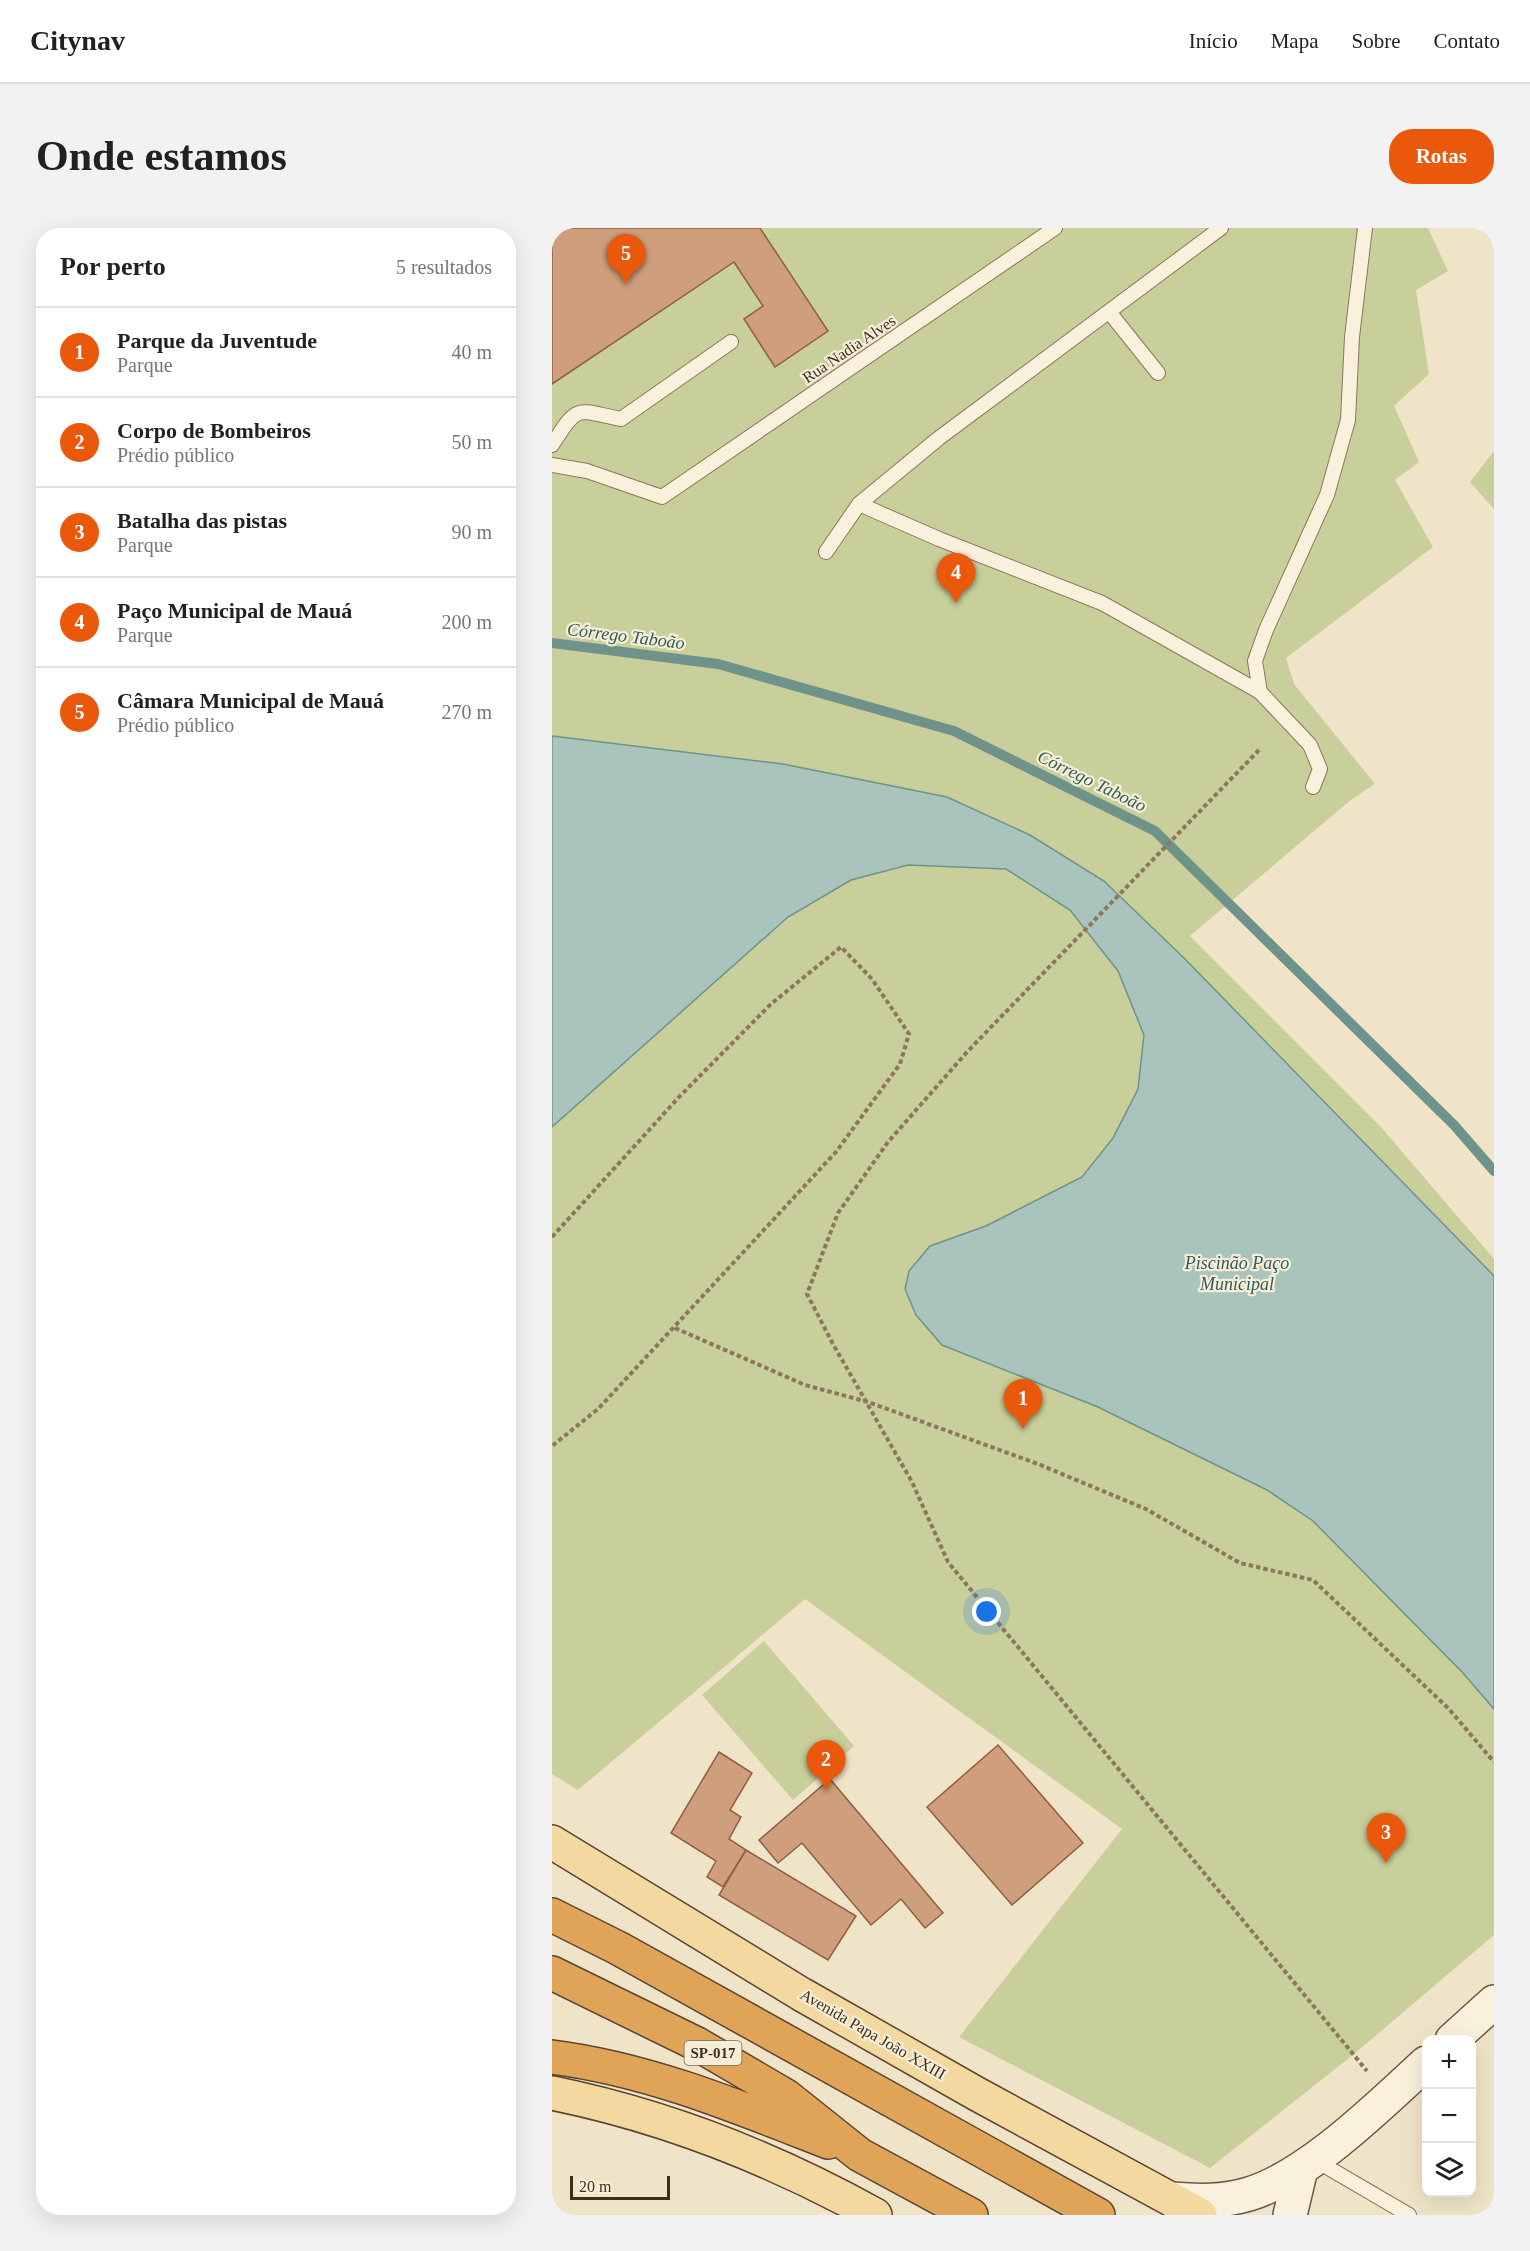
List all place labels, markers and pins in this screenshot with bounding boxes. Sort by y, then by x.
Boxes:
pin: 5 [606,235,646,284]
pin: 4 [936,554,976,603]
pin: 1 [1004,1380,1042,1429]
pin: 2 [806,1740,846,1790]
pin: 3 [1366,1814,1406,1863]

